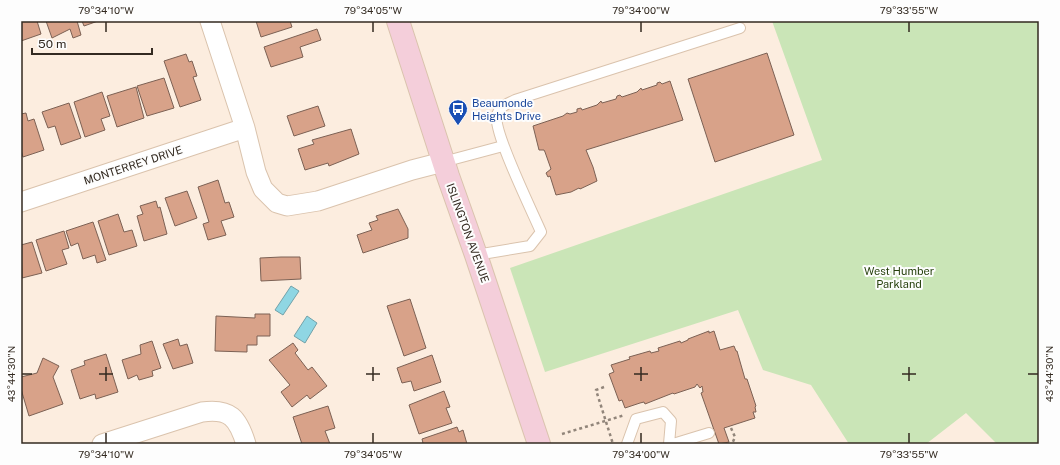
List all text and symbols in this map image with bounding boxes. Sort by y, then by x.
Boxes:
text: 79°34'10"W [78,4,134,16]
text: 79°34'05"W [344,4,402,16]
text: 79°34'00"W [612,4,670,16]
text: 79°33'55"W [880,4,939,16]
scale bar [32,30,152,56]
text: 50 m [38,37,66,51]
place label: Beaumonde Heights Drive [472,97,541,122]
bus stop icon: Beaumonde Heights Drive [447,98,469,126]
street label: MONTERREY DRIVE [82,143,184,187]
street label: ISLINGTON AVENUE [444,182,492,285]
park label: West Humber Parkland [864,265,934,290]
text: 43°44'30"N [5,346,17,402]
text: 43°44'30"N [1043,346,1055,402]
text: 79°34'10"W [78,448,134,460]
text: 79°34'05"W [344,448,402,460]
text: 79°34'00"W [612,448,670,460]
text: 79°33'55"W [880,448,939,460]

